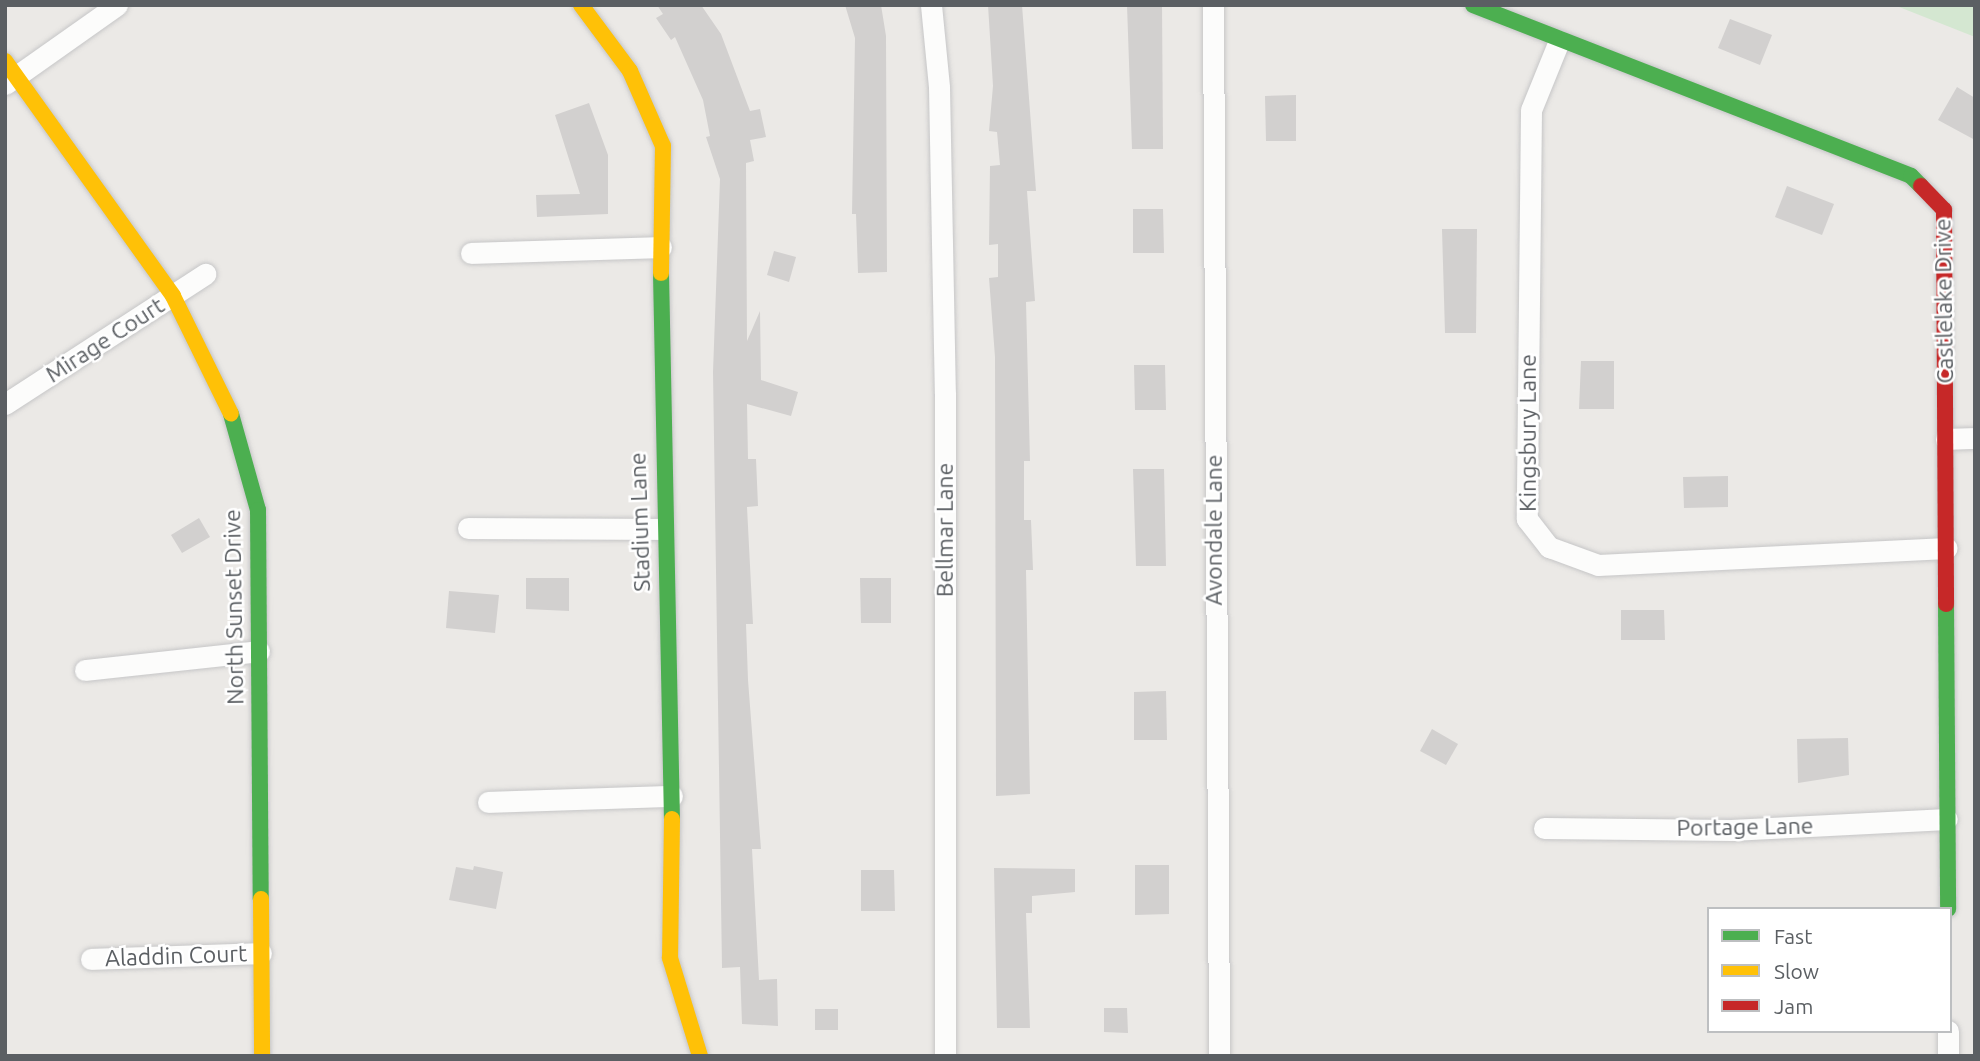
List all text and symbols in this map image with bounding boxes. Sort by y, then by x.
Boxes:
street label: Castlelake Drive [1929,218,1959,384]
street label: Mirage Court [41,291,169,389]
street label: Kingsbury Lane [1514,354,1542,512]
street label: Stadium Lane [624,452,656,592]
street label: Avondale Lane [1200,454,1228,606]
street label: Bellmar Lane [931,463,959,597]
street label: North Sunset Drive [218,509,250,705]
street label: Portage Lane [1676,812,1814,842]
legend [1707,907,1952,1033]
text: Fast [1774,924,1812,948]
street label: Aladdin Court [104,940,248,972]
text: Slow [1774,959,1819,983]
text: Jam [1774,994,1813,1018]

